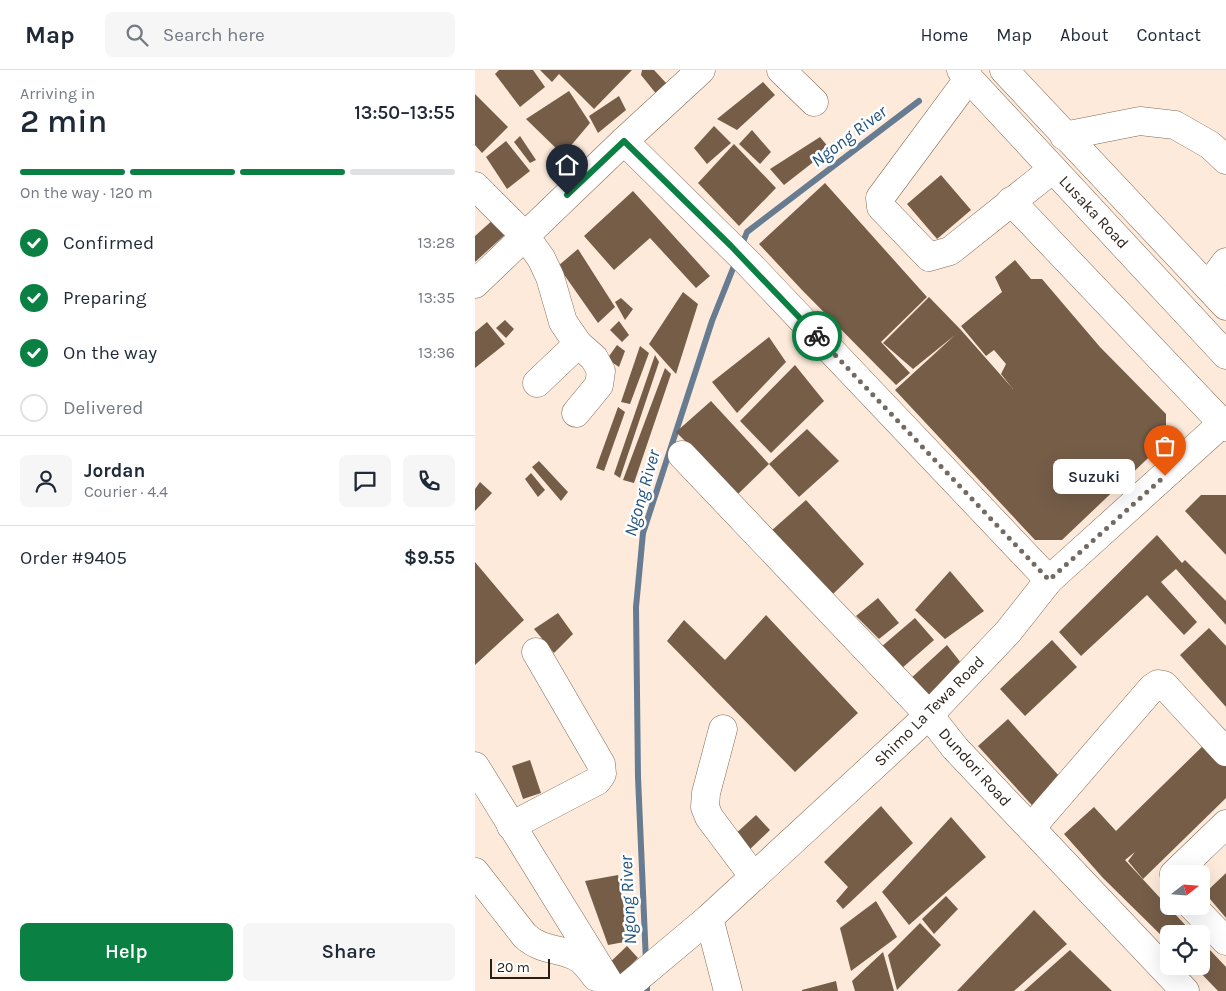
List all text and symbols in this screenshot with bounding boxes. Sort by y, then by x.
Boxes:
search box [105,12,455,57]
text: Map [25,21,75,49]
icon: search [123,21,151,49]
text: Search here [163,24,265,46]
text: Home [920,24,968,46]
text: Map [996,24,1032,46]
text: About [1060,24,1109,46]
text: Contact [1137,24,1201,46]
text: Arriving in [20,84,95,103]
water label: Ngong River [807,100,892,172]
text: 13:50–13:55 [354,102,455,124]
text: 2 min [20,103,107,140]
pin [546,144,588,195]
icon: home [553,151,581,179]
street label: Lusaka Road [1055,172,1133,252]
text: On the way · 120 m [20,183,153,202]
icon: check [20,229,48,257]
text: Confirmed [63,232,154,254]
text: 13:28 [417,233,455,252]
icon: check [20,284,48,312]
text: Preparing [63,287,146,309]
text: 13:35 [418,288,455,307]
courier [792,311,842,361]
icon: bike [803,322,831,350]
icon: check [20,339,48,367]
text: On the way [63,342,157,364]
text: 13:36 [418,343,455,362]
text: Delivered [63,397,143,419]
pin [1144,425,1186,476]
icon: bag [1151,432,1179,460]
water label: Ngong River [619,446,665,539]
button: person [20,455,72,507]
button: chat [339,455,391,507]
button: phone [403,455,455,507]
callout: Suzuki [1053,458,1135,494]
text: Jordan [84,460,145,482]
text: Suzuki [1068,467,1120,486]
text: Courier · 4.4 [84,482,168,501]
text: Order #9405 [20,547,127,569]
text: $9.55 [404,547,455,569]
street label: Shimo La Tewa Road [870,652,988,770]
street label: Dundori Road [935,724,1015,810]
water label: Ngong River [615,854,641,945]
north arrow [1160,865,1210,915]
map controls [1160,865,1210,975]
button: Help [20,923,233,981]
button: Share [243,923,455,981]
button: locate [1160,925,1210,975]
scale bar [490,956,550,979]
text: 20 m [497,959,530,976]

